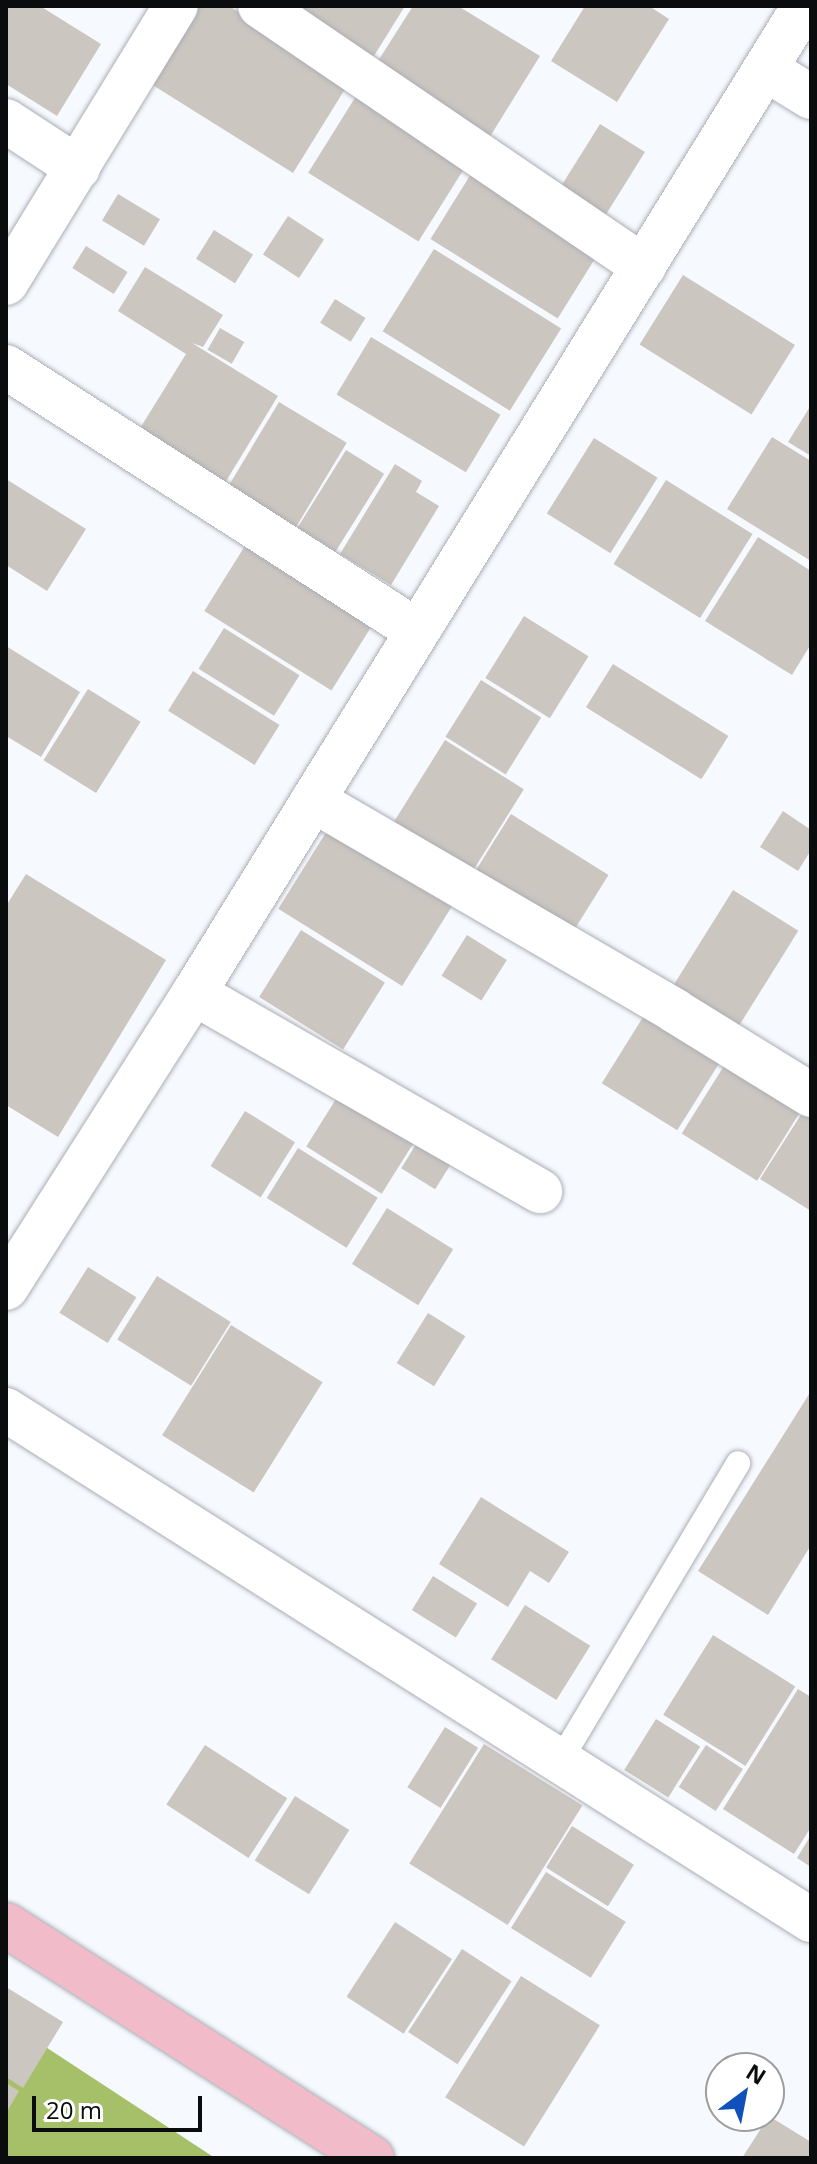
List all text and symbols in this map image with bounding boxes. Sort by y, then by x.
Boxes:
north arrow [705,2052,785,2132]
text: N [741,2056,772,2091]
scale bar [36,2080,206,2130]
text: 20 m [46,2093,102,2126]

